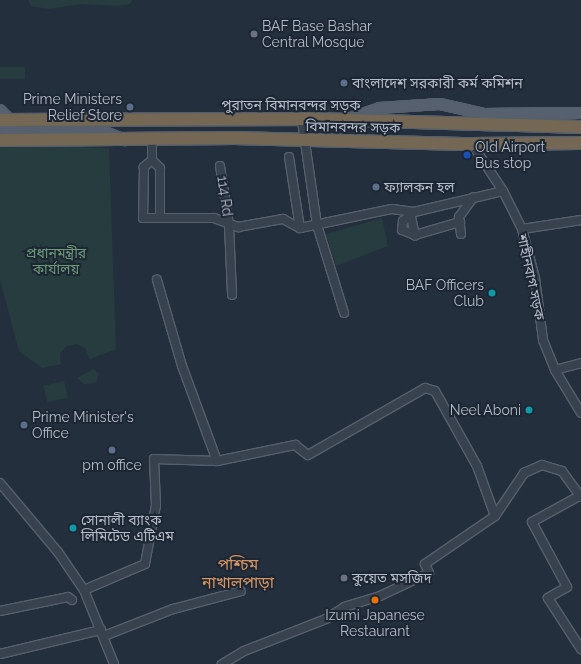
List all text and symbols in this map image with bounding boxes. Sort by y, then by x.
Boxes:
place label: BAF Base Bashar Central Mosque [262,18,372,50]
marker: BAF Base Bashar Central Mosque [249,29,259,39]
place label: বাংলাদেশ সরকারী কর্ম কমিশন [352,75,523,91]
marker: বাংলাদেশ সরকারী কর্ম কমিশন [339,78,349,88]
place label: Prime Ministers Relief Store [23,91,122,124]
street label: পুরাতন বিমানবন্দর সড়ক [222,97,360,113]
marker: Prime Ministers Relief Store [125,102,135,112]
street label: বিমানবন্দর সড়ক [305,118,401,136]
place label: Old Airport Bus stop [475,139,546,172]
marker: Old Airport Bus stop [462,150,472,160]
street label: 114 Rd [214,175,236,217]
place label: ফ্যালকন হল [384,179,454,195]
marker: ফ্যালকন হল [371,182,381,192]
street label: শাহীনবাগ সড়ক [514,232,548,322]
park label: প্রধানমন্ত্রীর কার্যালয় [26,245,86,278]
place label: BAF Officers Club [405,277,484,310]
marker: BAF Officers Club [487,288,497,298]
place label: Neel Aboni [449,402,521,418]
marker: Neel Aboni [524,405,534,415]
place label: Prime Minister's Office [32,409,134,442]
marker: Prime Minister's Office [19,420,29,430]
marker: pm office [107,445,117,455]
place label: pm office [82,457,142,473]
place label: সোনালী ব্যাংক লিমিটেড এটিএম [81,512,174,544]
marker: সোনালী ব্যাংক লিমিটেড এটিএম [68,523,78,533]
district label: পশ্চিম নাখালপাড়া [202,555,274,593]
place label: কুয়েত মসজিদ [352,570,431,586]
marker: কুয়েত মসজিদ [339,573,349,583]
marker: Izumi Japanese Restaurant [370,595,380,605]
place label: Izumi Japanese Restaurant [325,607,425,640]

